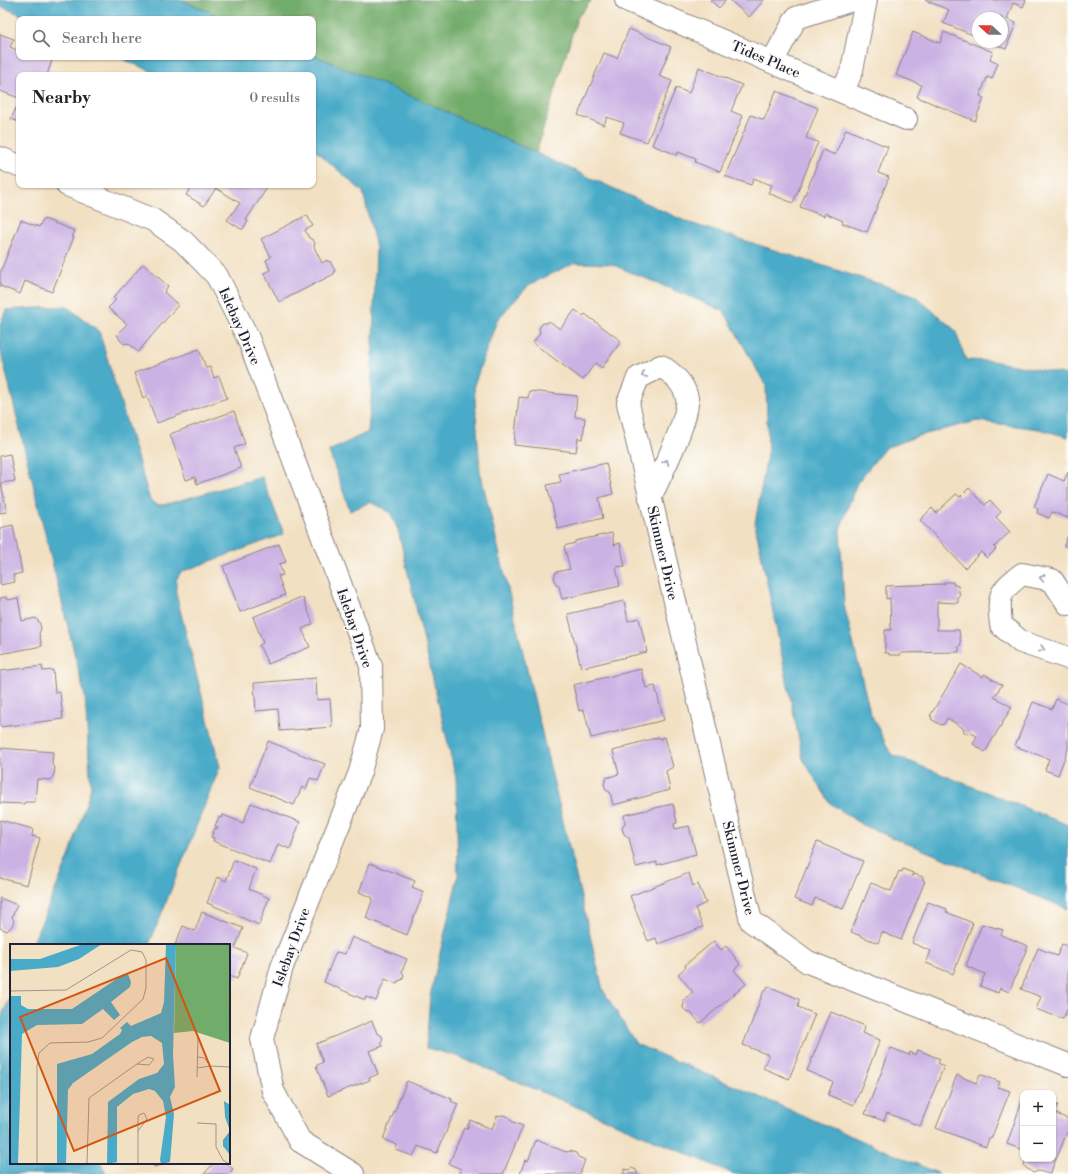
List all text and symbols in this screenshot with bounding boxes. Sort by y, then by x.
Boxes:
north arrow [972,12,1008,48]
search box [16,16,316,60]
icon: search [30,27,52,49]
text: Search here [62,29,142,48]
street label: Tides Place [728,37,803,83]
text: Nearby [32,87,91,109]
text: 0 results [249,90,300,106]
street label: Islebay Drive [214,285,264,368]
one-way arrow [641,370,648,377]
one-way arrow [661,458,669,465]
street label: Skimmer Drive [642,504,682,602]
one-way arrow [1039,575,1045,583]
street label: Islebay Drive [332,586,376,670]
one-way arrow [1039,645,1046,653]
street label: Skimmer Drive [718,819,758,917]
street label: Islebay Drive [269,905,315,989]
inset map [10,944,230,1164]
map controls [1020,1090,1056,1162]
button: + [1020,1090,1056,1126]
button: − [1020,1126,1056,1162]

